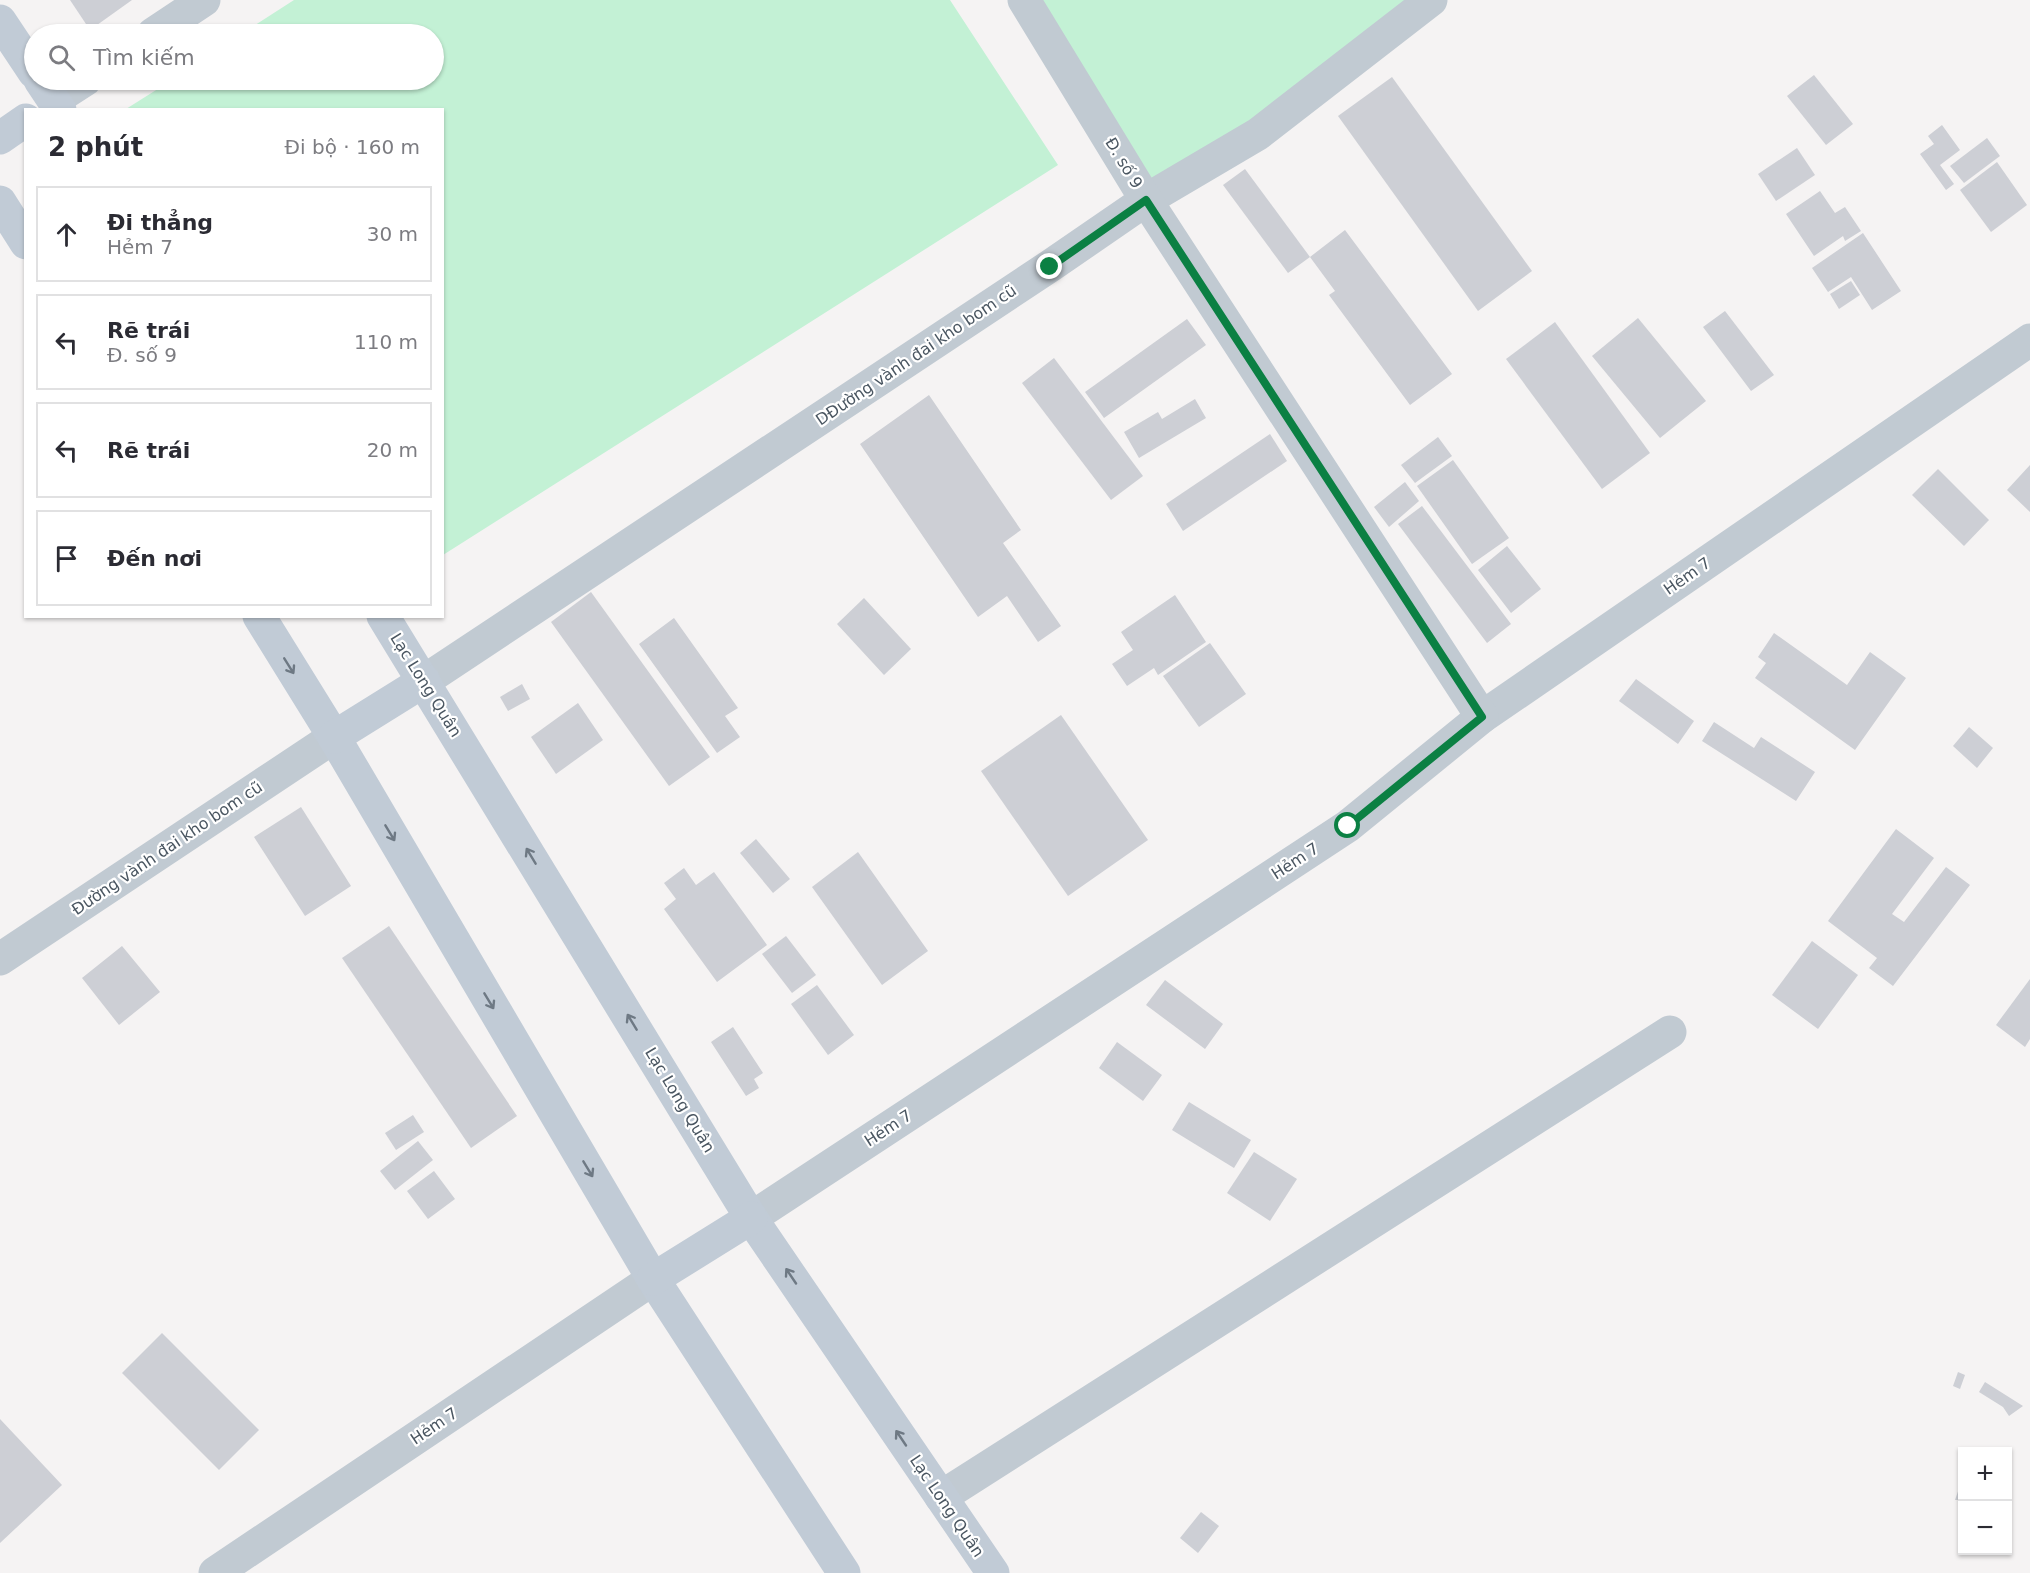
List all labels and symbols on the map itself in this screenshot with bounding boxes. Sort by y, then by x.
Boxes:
street label: Đ. số 9 [1101,134,1147,192]
route end [1036,253,1062,279]
street label: DĐường vành đai kho bom cũ [812,281,1020,429]
street label: Hẻm 7 [1660,553,1714,599]
street label: Lạc Long Quân [386,629,466,741]
one-way arrow [284,657,296,674]
street label: Đường vành đai kho bom cũ [68,777,266,919]
route start [1334,812,1360,838]
one-way arrow [385,824,397,841]
street label: Hẻm 7 [1268,839,1322,883]
one-way arrow [524,848,536,865]
one-way arrow [484,992,496,1009]
one-way arrow [626,1014,638,1031]
street label: Lạc Long Quân [641,1044,719,1156]
street label: Hẻm 7 [861,1106,915,1150]
one-way arrow [583,1160,595,1177]
one-way arrow [785,1269,797,1285]
street label: Hẻm 7 [407,1403,461,1449]
one-way arrow [895,1430,907,1446]
street label: Lạc Long Quân [906,1451,988,1561]

